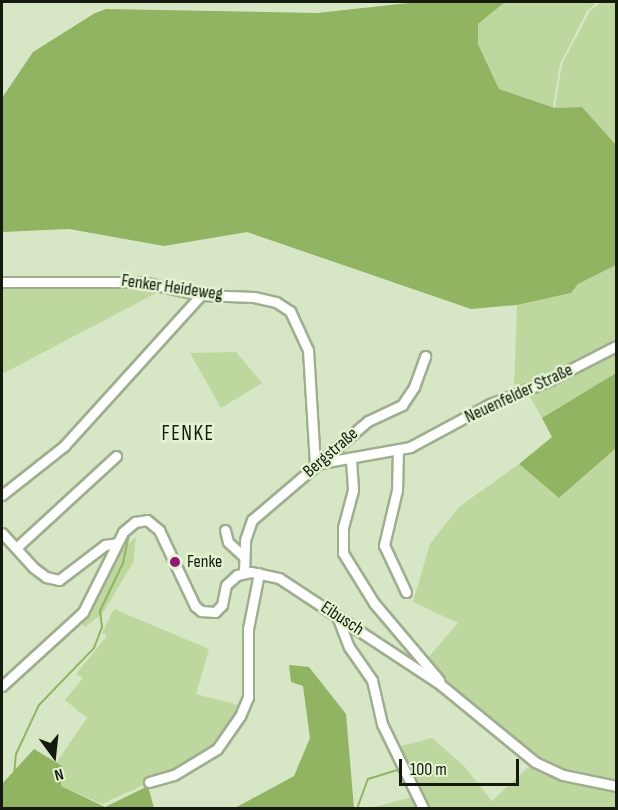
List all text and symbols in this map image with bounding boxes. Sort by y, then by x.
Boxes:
street label: Fenker Heideweg [120,270,224,306]
street label: Neuenfelder Straße [461,360,577,428]
district label: FENKE [161,421,215,447]
street label: Bergstraße [299,423,363,483]
place label: Fenke [187,551,222,573]
marker: Fenke [168,555,182,569]
street label: Eibusch [316,597,368,641]
north arrow [24,726,84,786]
scale bar [402,747,522,785]
text: 100 m [410,759,447,780]
text: N [52,764,65,784]

